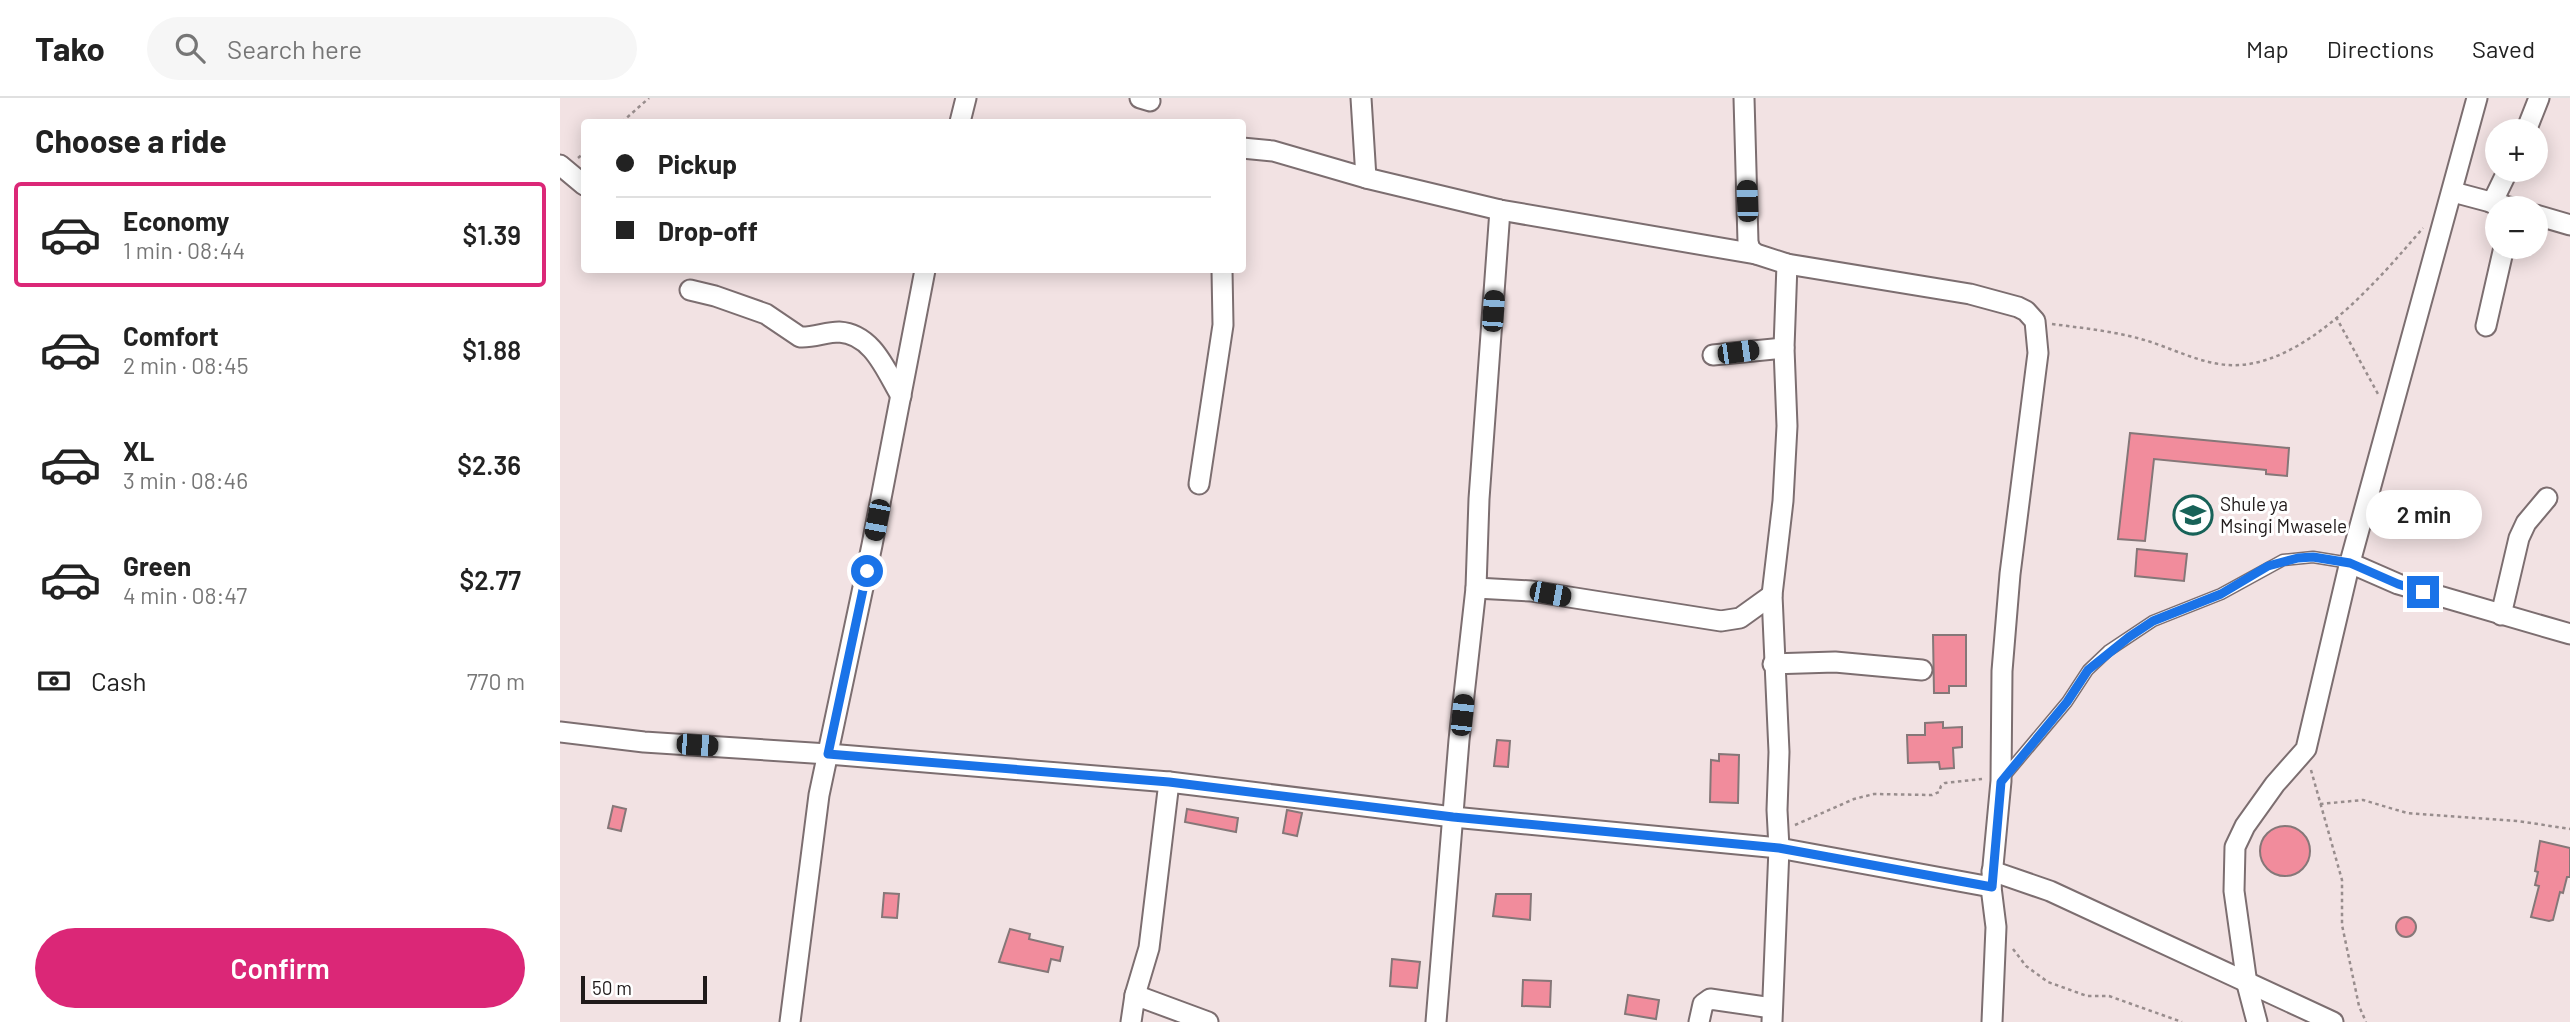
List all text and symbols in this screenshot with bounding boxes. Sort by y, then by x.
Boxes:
search box [147,17,637,80]
text: Tako [35,28,105,68]
icon: search [171,29,209,67]
text: Search here [227,33,362,64]
text: Map [2246,34,2289,63]
text: Directions [2327,34,2434,63]
text: Saved [2472,34,2535,63]
map controls [2485,119,2548,259]
button: + [2485,119,2548,182]
text: Choose a ride [35,121,227,159]
text: Pickup [658,148,737,179]
car [1736,180,1759,222]
button: − [2485,196,2548,259]
icon: car [39,203,102,266]
text: Economy [123,205,229,236]
text: Drop-off [658,215,758,246]
text: $1.39 [462,219,521,250]
text: 1 min · 08:44 [123,236,245,264]
car [1482,289,1505,333]
icon: car [39,318,102,381]
text: Comfort [123,320,219,351]
text: $1.88 [462,334,521,365]
car [1716,339,1761,365]
text: 2 min · 08:45 [123,351,249,379]
icon: car [39,433,102,496]
text: XL [123,435,154,466]
text: $2.36 [457,449,521,480]
text: 3 min · 08:46 [123,466,248,494]
callout: 2 min [2365,490,2481,540]
place label: Shule ya Msingi Mwasele [2220,492,2347,537]
school or university icon: Shule ya Msingi Mwasele [2172,494,2214,536]
car [863,497,892,543]
text: 2 min [2397,500,2451,528]
icon: car [39,548,102,611]
text: Green [123,550,191,581]
route start [851,555,883,587]
text: $2.77 [459,564,521,595]
route end [2407,576,2439,608]
car [1528,580,1573,608]
text: 4 min · 08:47 [123,581,247,609]
icon: cash [35,662,73,700]
text: Cash [91,665,146,696]
text: 770 m [467,667,525,695]
car [1450,693,1475,737]
car [676,733,719,757]
button: Confirm [35,928,525,1008]
scale bar [581,973,707,1005]
text: 50 m [592,976,632,999]

